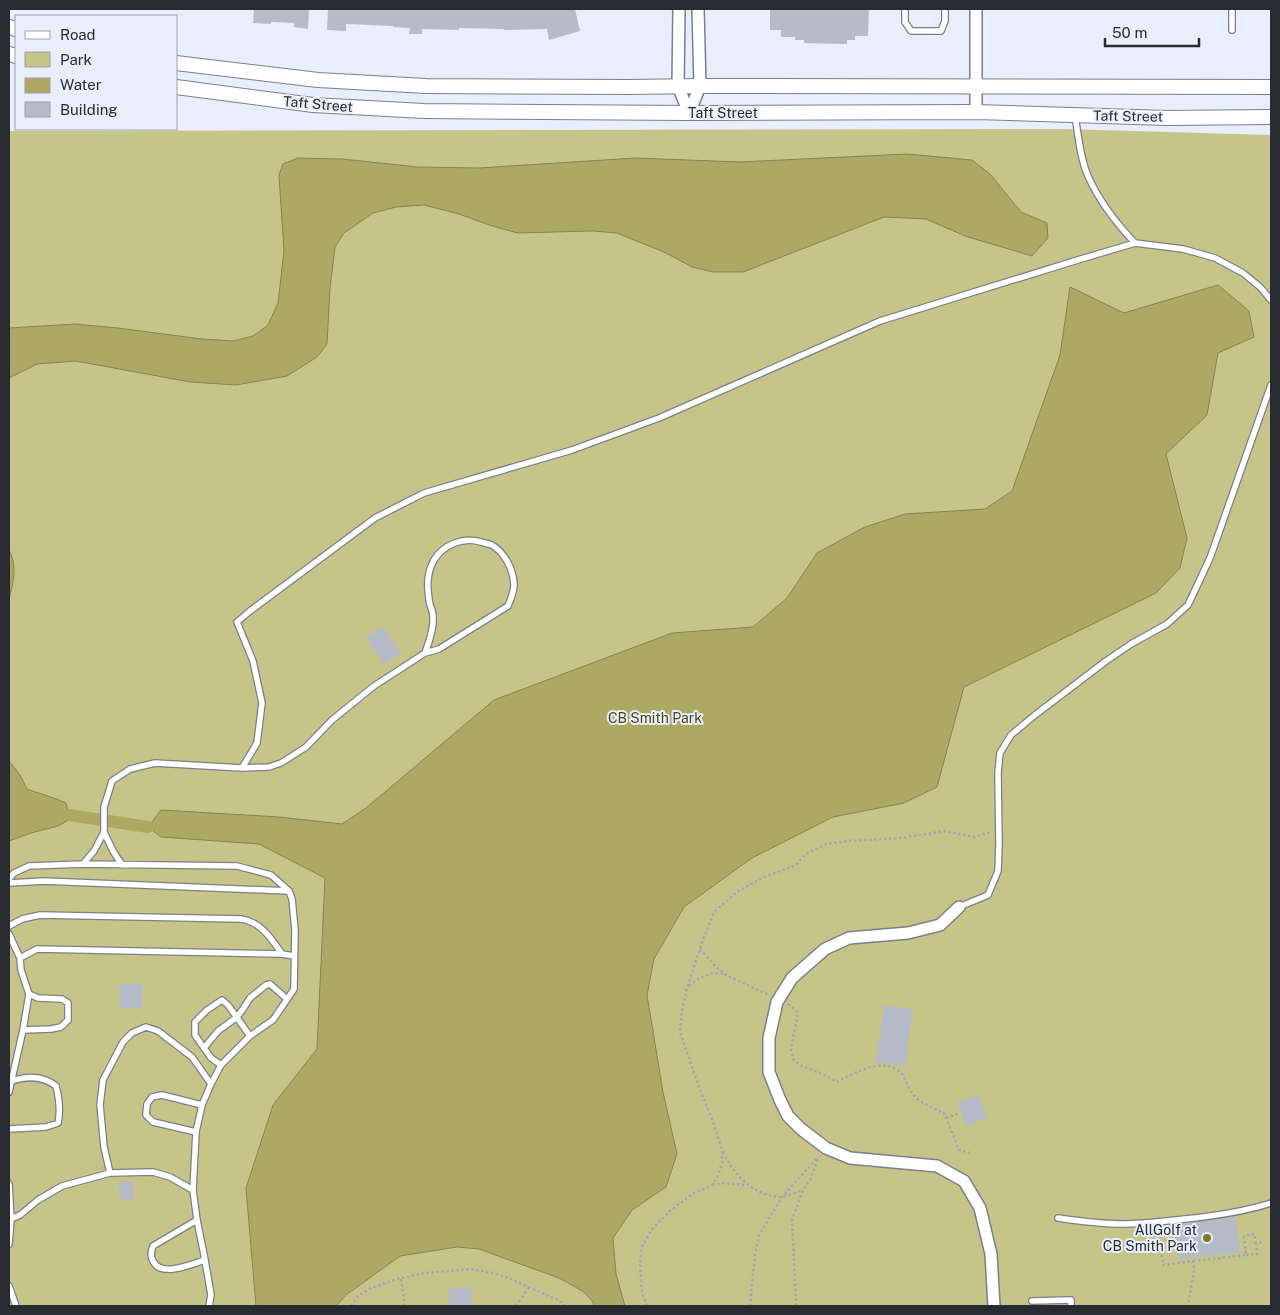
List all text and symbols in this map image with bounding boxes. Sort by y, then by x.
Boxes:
legend [15,15,178,130]
scale bar [1105,15,1199,47]
text: 50 m [1112,24,1147,41]
text: Road [60,26,96,43]
text: Park [60,51,92,68]
text: Water [60,76,102,93]
street label: Taft Street [283,93,353,115]
text: Building [60,101,118,118]
street label: Taft Street [688,105,758,121]
street label: Taft Street [1093,107,1163,125]
park label: CB Smith Park [608,710,702,726]
place label: AllGolf at CB Smith Park [1103,1222,1197,1254]
marker: AllGolf at CB Smith Park [1201,1232,1213,1244]

